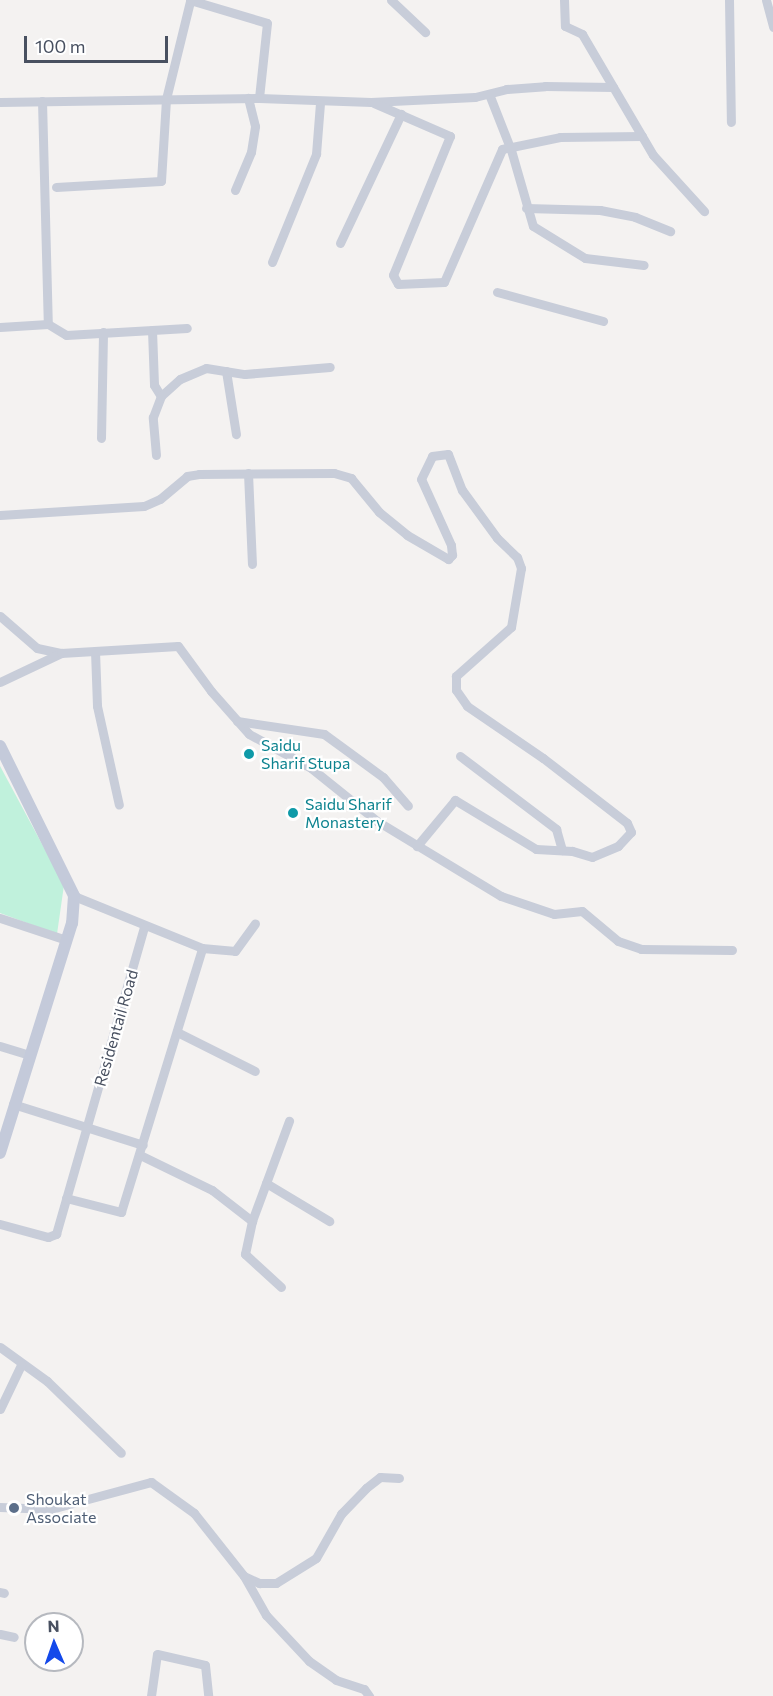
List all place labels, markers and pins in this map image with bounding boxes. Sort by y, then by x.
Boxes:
place label: Saidu Sharif Stupa [261,735,350,773]
marker: Saidu Sharif Stupa [242,747,256,761]
place label: Saidu Sharif Monastery [305,794,392,832]
marker: Saidu Sharif Monastery [286,806,300,820]
place label: Shoukat Associate [26,1489,96,1527]
marker: Shoukat Associate [7,1501,21,1515]

